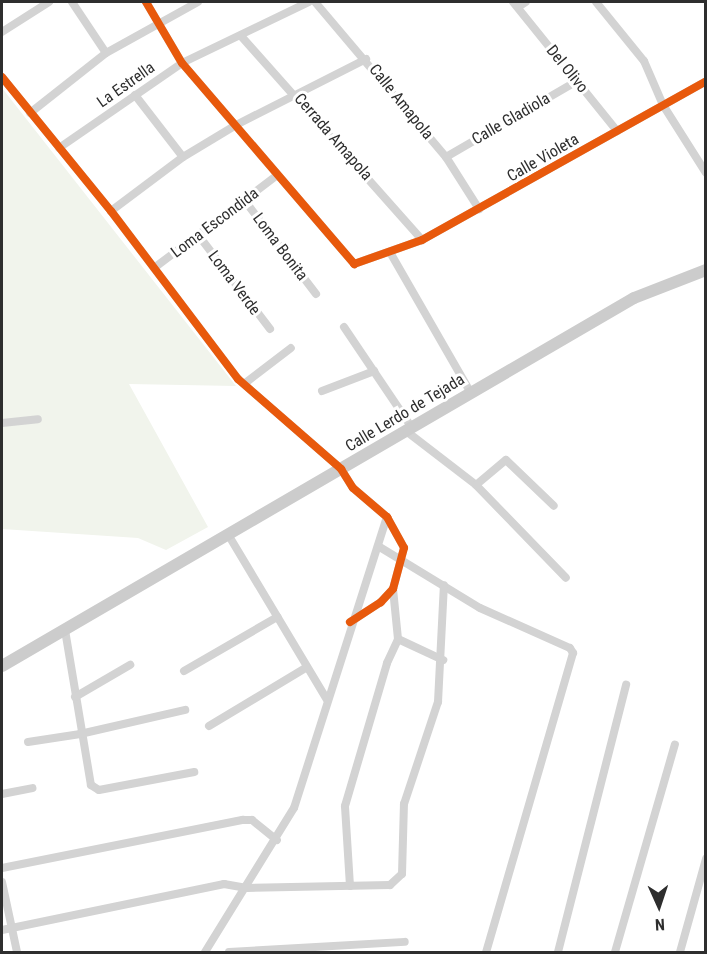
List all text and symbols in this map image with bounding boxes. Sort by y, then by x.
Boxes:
street label: Del Olivo [542,41,592,97]
street label: La Estrella [93,58,159,112]
street label: Calle Amapola [365,60,437,144]
street label: Calle Gladiola [469,89,553,149]
street label: Cerrada Amapola [290,90,376,184]
street label: Calle Violeta [504,130,582,186]
street label: Loma Escondida [167,184,263,262]
street label: Loma Bonita [248,209,312,285]
street label: Loma Verde [204,247,264,319]
street label: Calle Lerdo de Tejada [342,370,468,456]
north arrow [629,876,689,936]
text: N [655,915,665,934]

